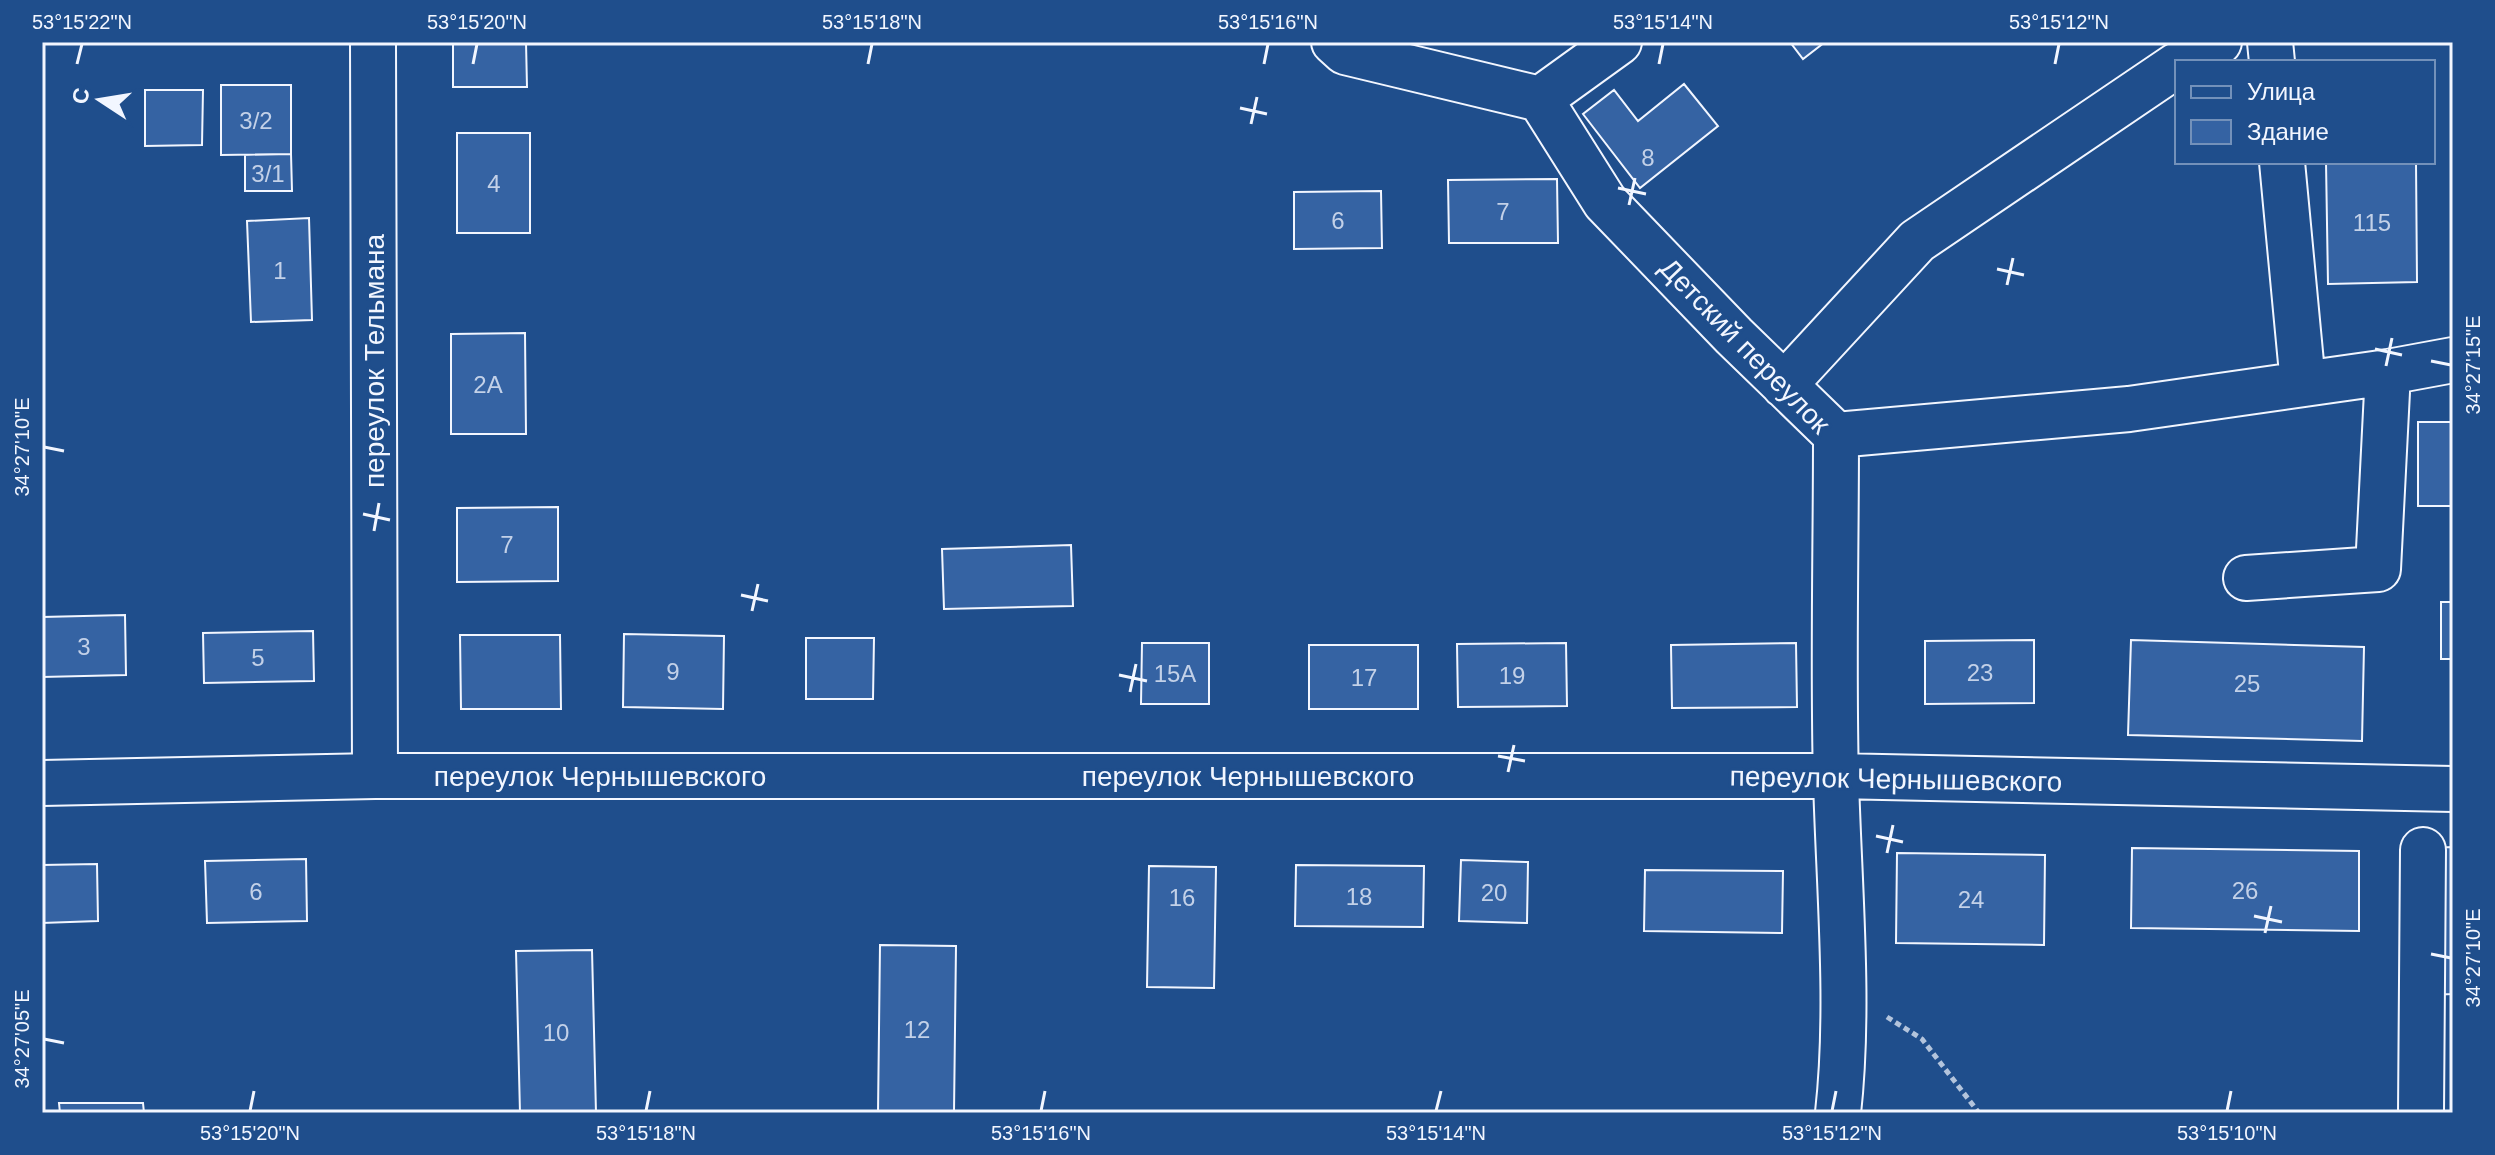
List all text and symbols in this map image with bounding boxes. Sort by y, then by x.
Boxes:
text: 53°15'22"N [32,11,132,33]
text: 53°15'20"N [427,11,527,33]
text: 53°15'18"N [822,11,922,33]
text: 53°15'16"N [1218,11,1318,33]
text: 53°15'14"N [1613,11,1713,33]
text: 53°15'12"N [2009,11,2109,33]
north arrow [60,60,140,140]
legend [2175,60,2435,164]
text: Улица [2247,78,2316,105]
text: С [67,85,95,106]
house number: 3/2 [239,107,273,134]
text: Здание [2247,118,2329,145]
house number: 8 [1641,144,1655,171]
house number: 3/1 [251,160,285,187]
house number: 4 [487,170,501,197]
house number: 7 [1496,198,1510,225]
house number: 6 [1331,207,1345,234]
house number: 115 [2353,209,2391,236]
street label: переулок Тельмана [359,233,390,488]
street label: Детский переулок [1654,252,1837,440]
house number: 1 [273,257,287,284]
text: 34°27'15"E [2462,316,2484,415]
house number: 2А [473,371,503,398]
text: 34°27'10"E [11,398,33,497]
house number: 7 [500,531,514,558]
house number: 3 [77,633,91,660]
house number: 5 [251,644,265,671]
house number: 9 [666,658,680,685]
house number: 23 [1967,659,1993,686]
house number: 15А [1154,660,1196,687]
house number: 19 [1499,662,1525,689]
house number: 17 [1351,664,1377,691]
house number: 25 [2234,670,2260,697]
street label: переулок Чернышевского [434,761,766,792]
street label: переулок Чернышевского [1082,761,1414,792]
street label: переулок Чернышевского [1730,761,2062,797]
house number: 26 [2232,877,2258,904]
house number: 6 [249,878,263,905]
house number: 20 [1481,879,1507,906]
house number: 18 [1346,883,1372,910]
house number: 16 [1169,884,1195,911]
house number: 24 [1958,886,1984,913]
text: 34°27'10"E [2462,909,2484,1008]
text: 34°27'05"E [11,990,33,1089]
house number: 12 [904,1016,930,1043]
house number: 10 [543,1019,569,1046]
text: 53°15'20"N [200,1122,300,1144]
text: 53°15'18"N [596,1122,696,1144]
text: 53°15'16"N [991,1122,1091,1144]
text: 53°15'14"N [1386,1122,1486,1144]
text: 53°15'12"N [1782,1122,1882,1144]
text: 53°15'10"N [2177,1122,2277,1144]

